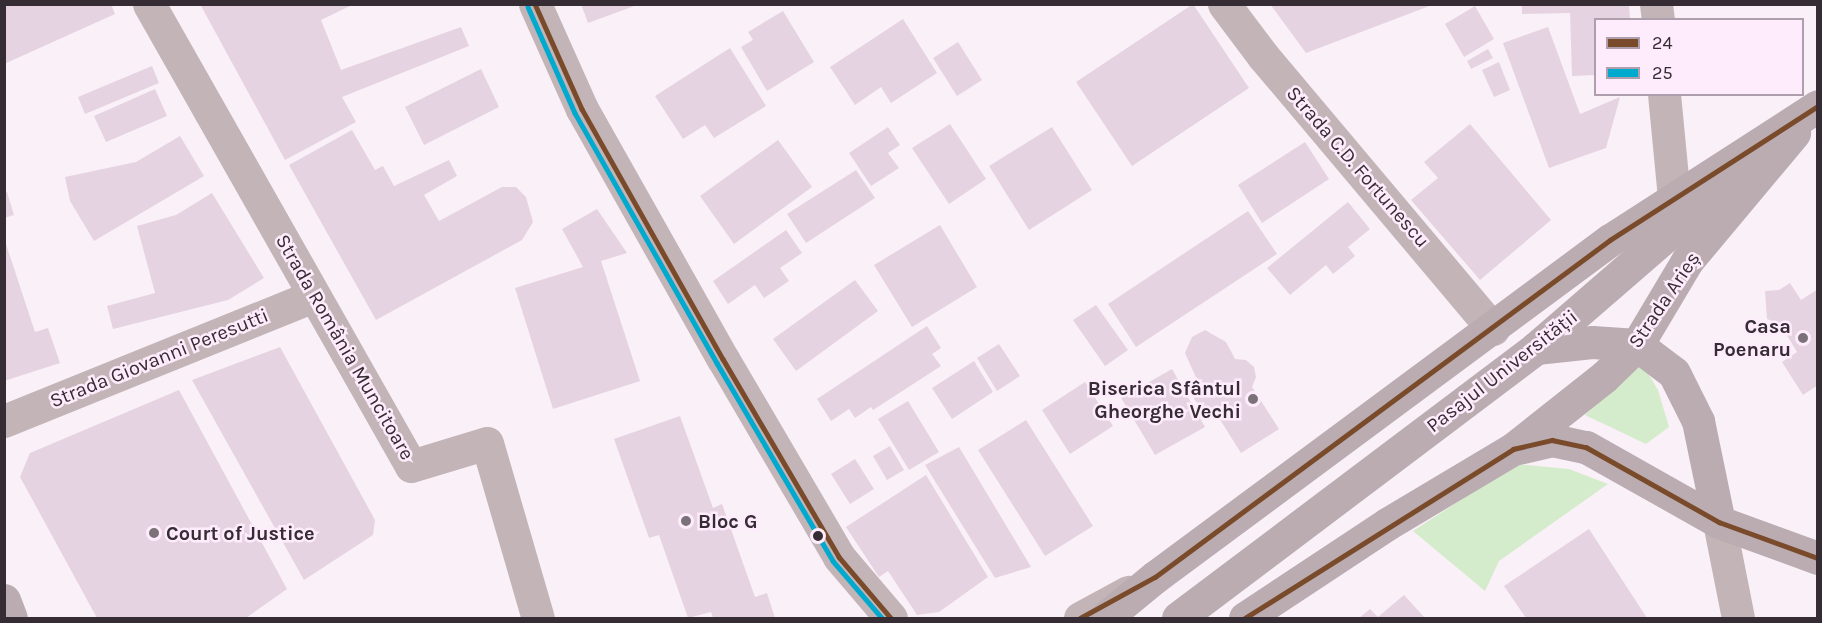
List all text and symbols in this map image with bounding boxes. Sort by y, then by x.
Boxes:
legend [1594,18,1804,96]
text: 24 [1652,32,1672,54]
text: 25 [1652,62,1673,84]
street label: Strada C.D. Fortunescu [1281,81,1435,253]
street label: Strada România Muncitoare [270,230,420,464]
street label: Strada Arieș [1623,247,1705,353]
street label: Strada Giovanni Peresutti [46,303,272,413]
street label: Pasajul Universității [1422,304,1582,438]
place label: Casa Poenaru [1713,314,1791,361]
marker: Casa Poenaru [1796,331,1810,345]
place label: Biserica Sfântul Gheorghe Vechi [1088,376,1241,423]
marker: Biserica Sfântul Gheorghe Vechi [1246,392,1260,406]
place label: Bloc G [698,509,758,533]
marker: Bloc G [679,514,693,528]
place label: Court of Justice [166,521,315,545]
marker: Court of Justice [147,526,161,540]
unlabelled marker [812,530,824,542]

